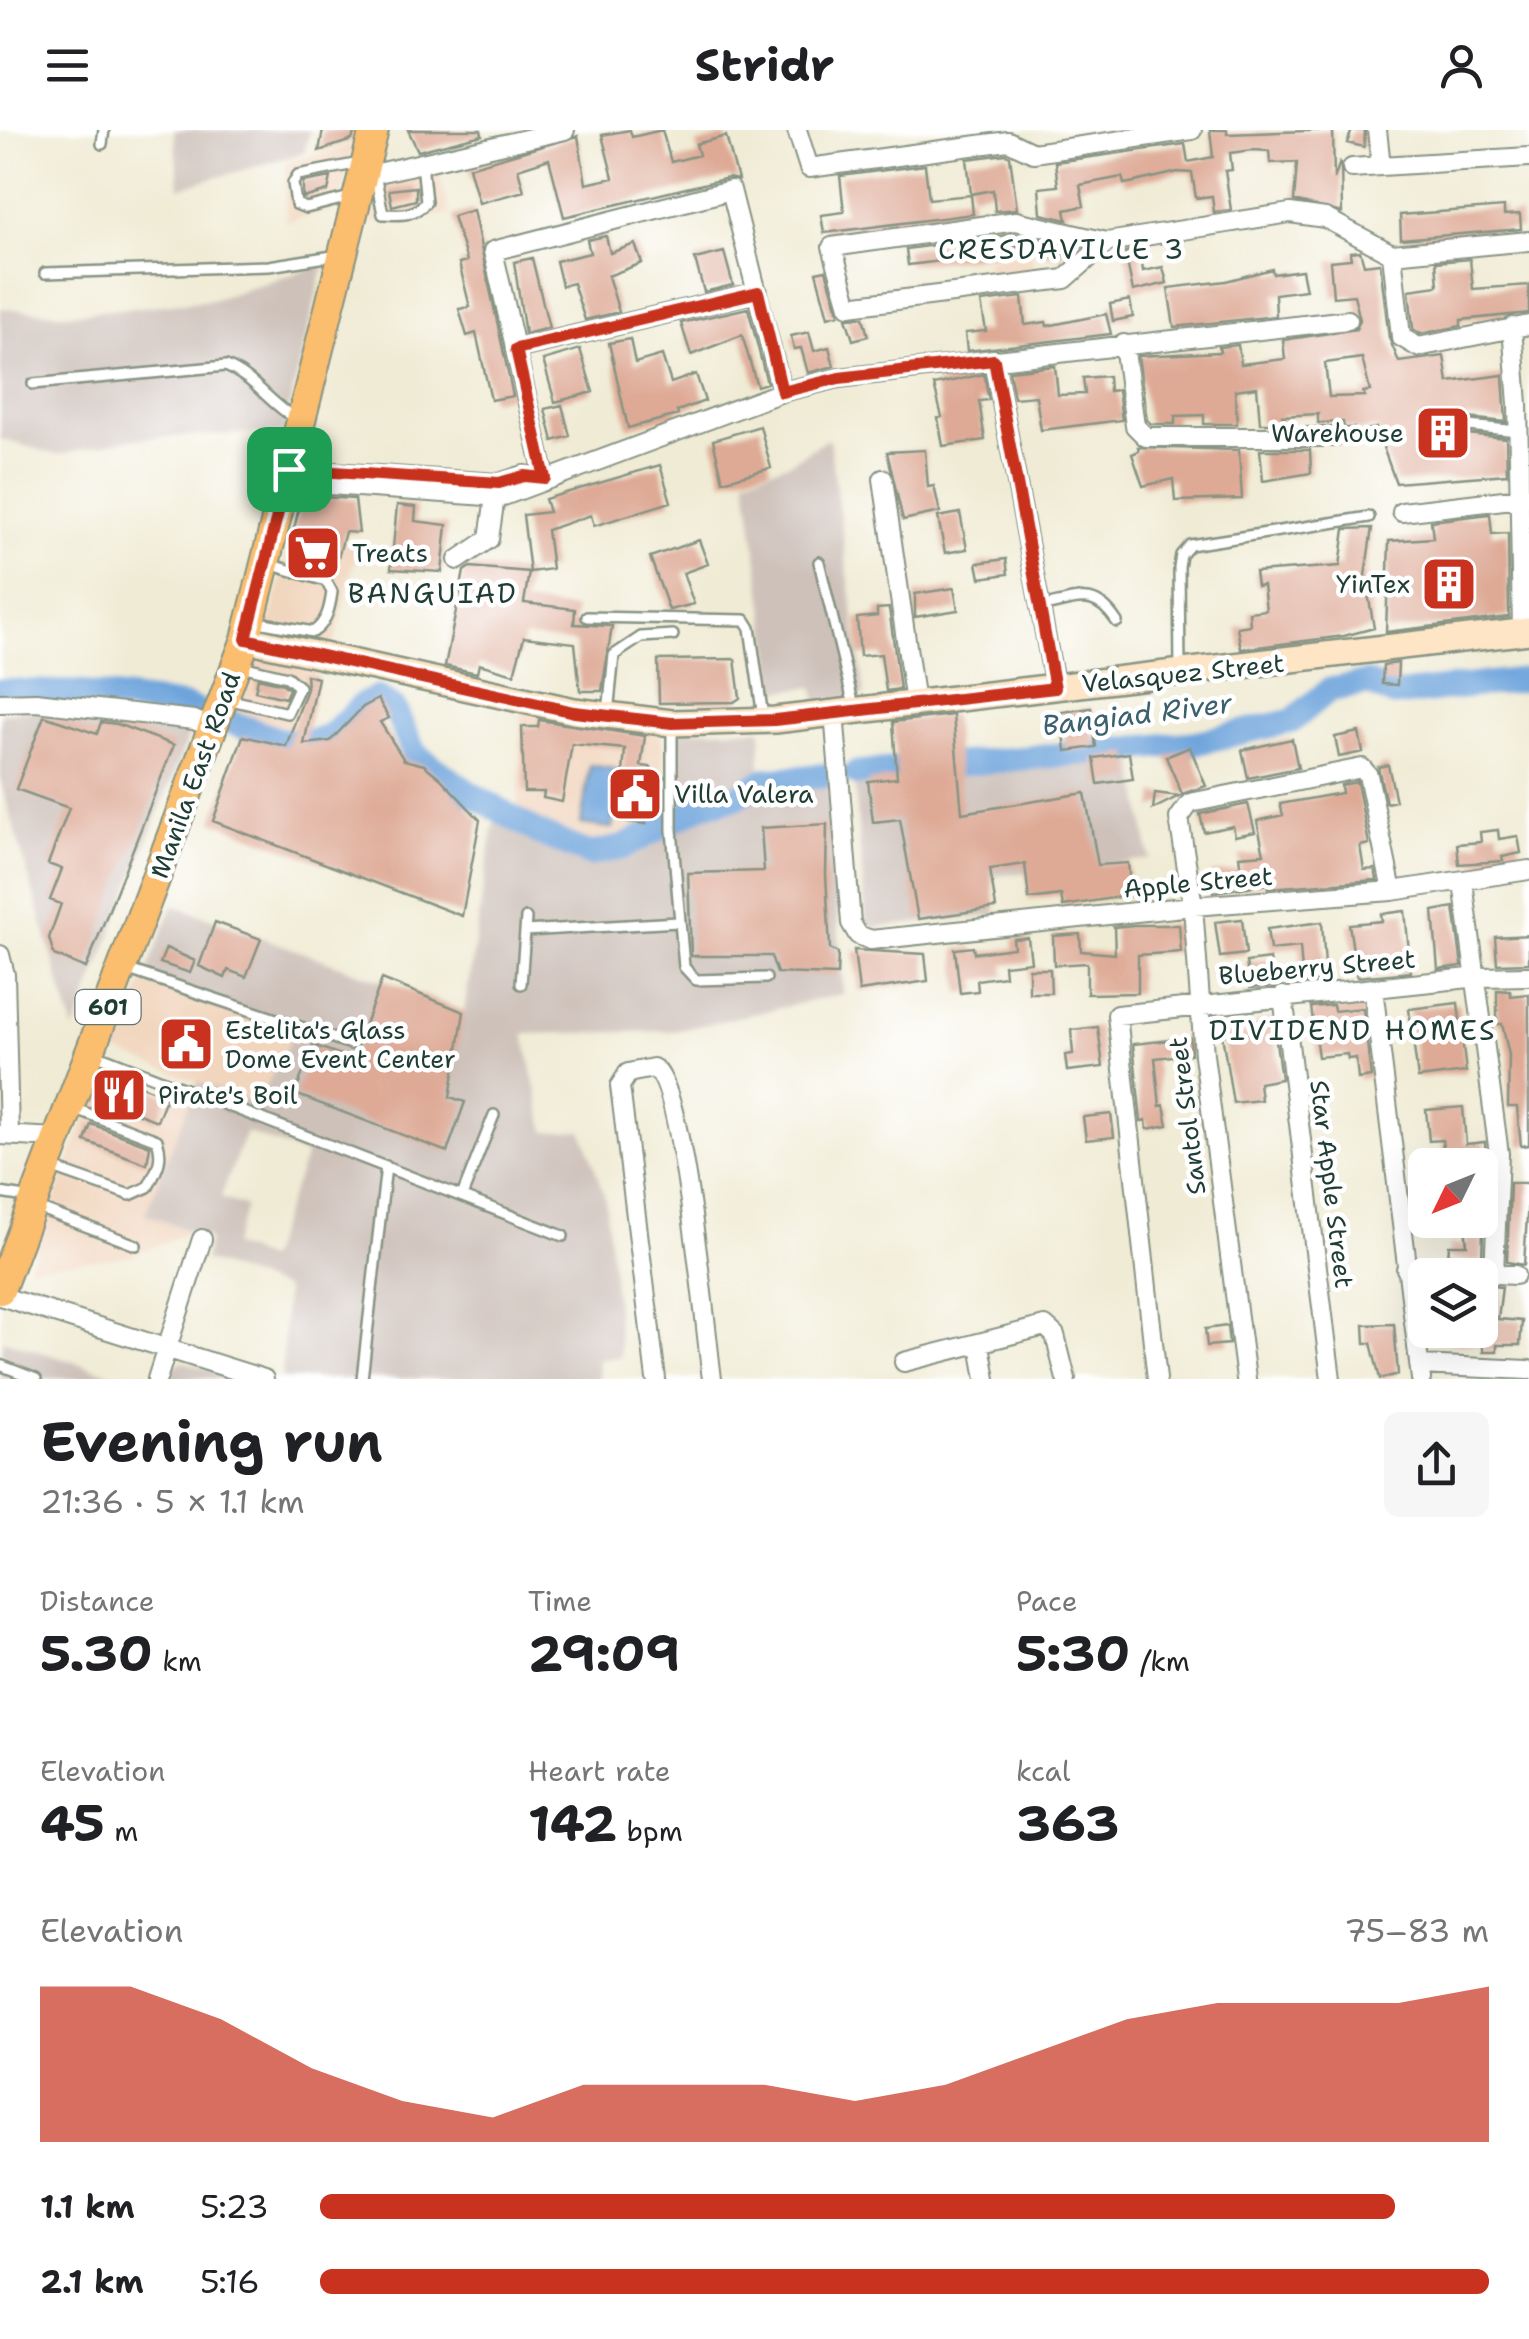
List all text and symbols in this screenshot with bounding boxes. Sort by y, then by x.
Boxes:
text: Stridr [695,35,834,95]
icon: menu [40,38,95,93]
icon: person [1434,38,1489,93]
district label: CRESDAVILLE 3 [938,230,1186,268]
building icon: Warehouse [1413,403,1473,463]
place label: Warehouse [1271,416,1404,450]
pin [247,427,332,512]
icon: arrive [262,442,317,497]
supermarket icon: Treats [283,523,343,583]
place label: Treats [352,536,428,570]
building icon: YinTex [1419,554,1479,614]
place label: YinTex [1336,567,1410,601]
district label: BANGUIAD [348,574,518,612]
street label: Velasquez Street [1080,645,1286,701]
street label: Manila East Road [142,667,248,883]
water label: Bangiad River [1040,683,1235,745]
public building icon: Villa Valera [605,764,665,824]
place label: Villa Valera [674,777,814,811]
street label: Apple Street [1122,859,1274,905]
street label: Blueberry Street [1217,941,1417,993]
road number: 601 [76,990,140,1024]
district label: DIVIDEND HOMES [1209,1011,1497,1049]
place label: Estelita's Glass Dome Event Center [225,1013,456,1076]
public building icon: Estelita's Glass Dome Event Center [156,1014,216,1074]
street label: Santol Street [1160,1035,1214,1197]
restaurant icon: Pirate's Boil [89,1065,149,1125]
place label: Pirate's Boil [158,1078,298,1112]
street label: Star Apple Street [1302,1078,1362,1290]
north arrow [1408,1148,1498,1238]
map controls [1408,1148,1498,1348]
button: layers [1408,1258,1498,1348]
text: Evening run [40,1405,383,1479]
button: share [1384,1412,1489,1517]
text: 21:36 · 5 × 1.1 km [40,1480,305,1523]
text: Distance [40,1582,155,1620]
text: Time [528,1582,592,1620]
text: Pace [1016,1582,1078,1620]
text: 5.30 [40,1620,153,1687]
text: 29:09 [528,1620,680,1687]
text: 5:30 [1016,1620,1130,1687]
text: km [153,1642,202,1680]
text: /km [1130,1642,1190,1680]
text: Elevation [40,1752,165,1790]
text: Heart rate [528,1752,671,1790]
text: kcal [1016,1752,1070,1790]
text: 45 [40,1790,105,1857]
text: 142 [528,1790,617,1857]
text: 363 [1016,1790,1119,1857]
text: m [105,1812,138,1850]
text: bpm [617,1812,683,1850]
text: Elevation [40,1909,183,1952]
text: 75–83 m [1344,1909,1489,1952]
text: 1.1 km [40,2185,135,2228]
text: 5:23 [200,2185,269,2228]
text: 2.1 km [40,2260,144,2303]
text: 5:16 [200,2260,260,2303]

